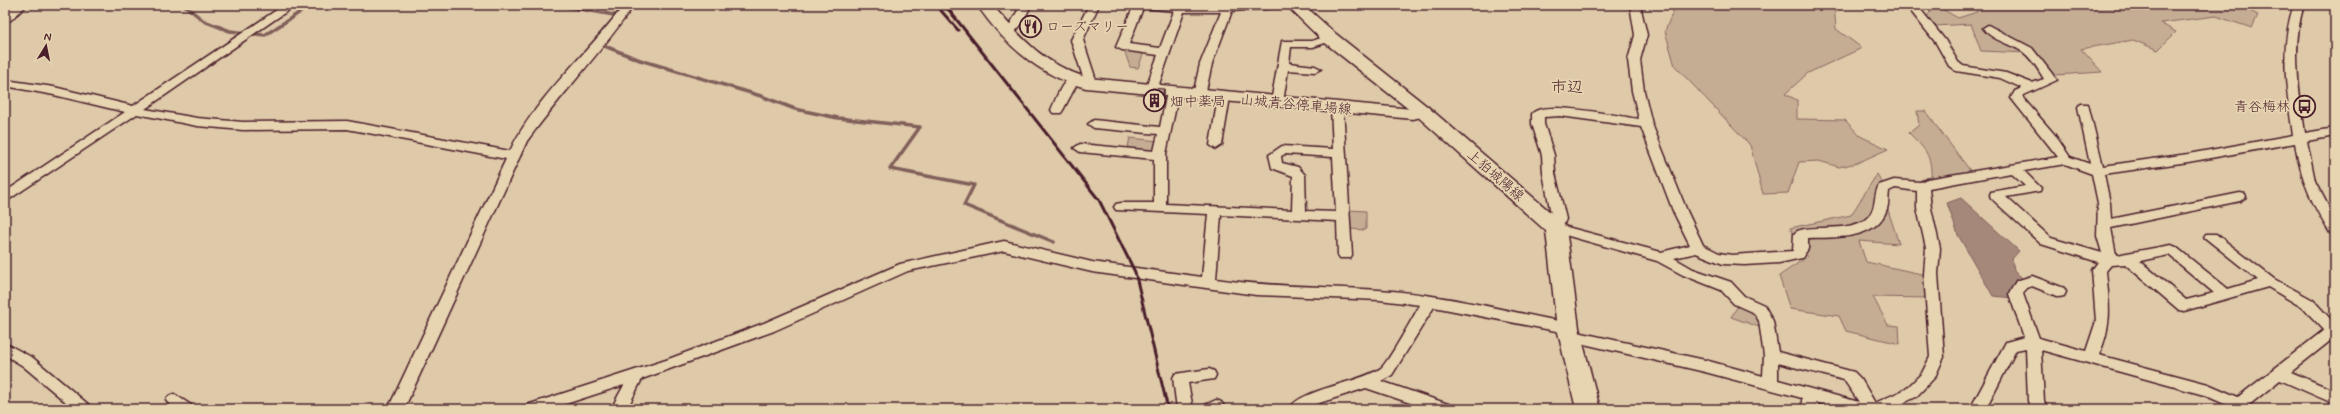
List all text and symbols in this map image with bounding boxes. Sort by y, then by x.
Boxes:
restaurant icon: ローズマリー [1017,13,1043,39]
place label: ローズマリー [1046,18,1129,36]
north arrow [26,26,66,66]
text: N [43,30,52,45]
district label: 市辺 [1551,77,1583,98]
building icon: 畑中薬局 [1142,88,1168,114]
street label: 山城青谷停車場線 [1239,91,1352,119]
place label: 畑中薬局 [1170,93,1226,111]
bus stop icon: 青谷梅林 [2292,93,2318,119]
place label: 青谷梅林 [2234,98,2290,116]
street label: 上狛城陽線 [1463,146,1528,206]

